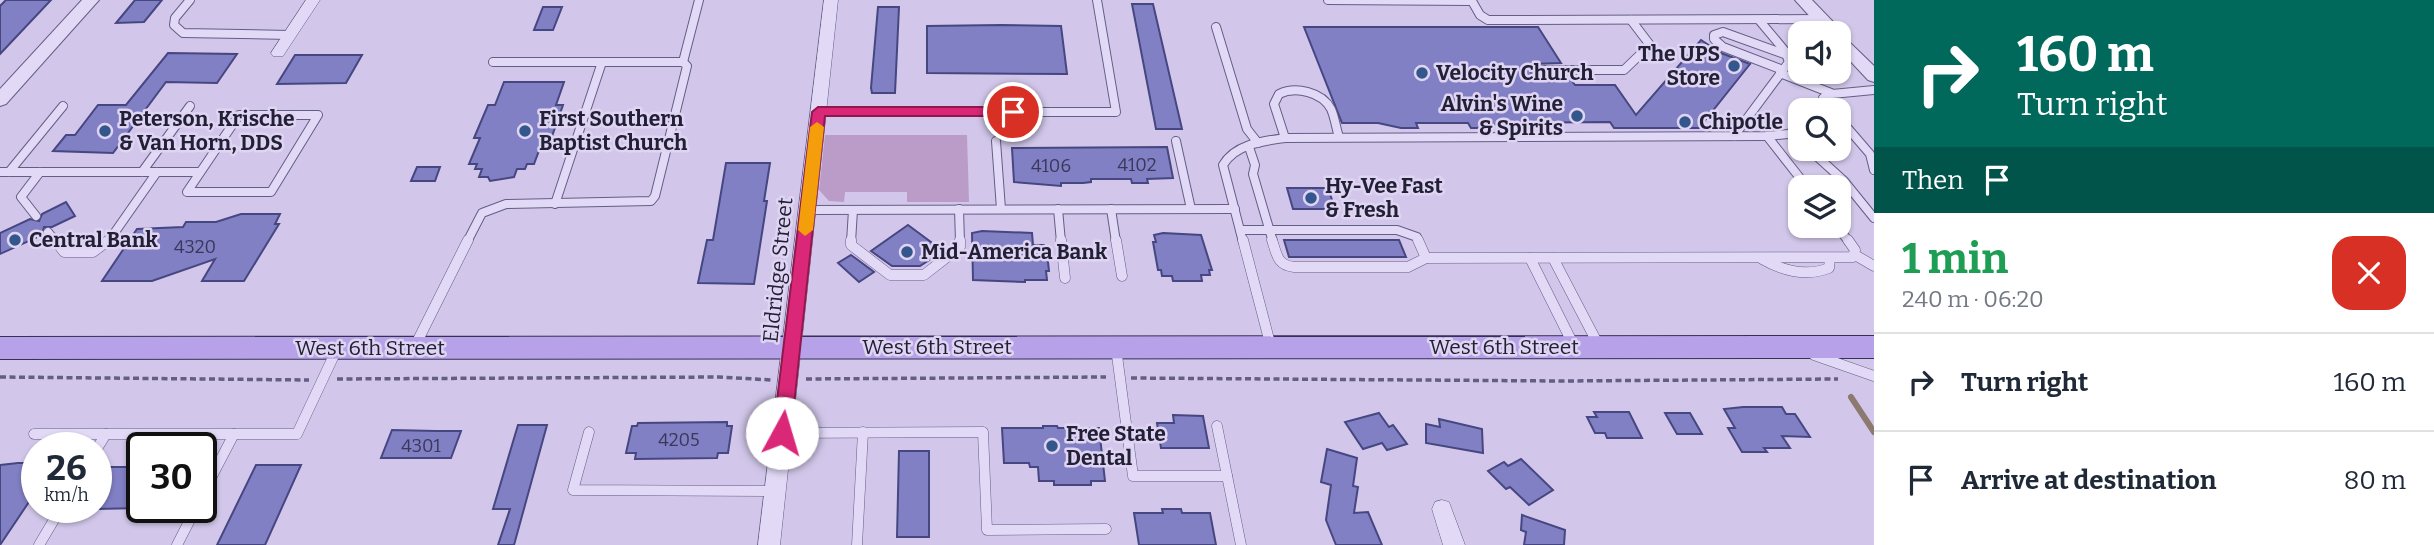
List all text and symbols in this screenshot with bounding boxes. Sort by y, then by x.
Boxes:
map controls [1788,21,1851,238]
button: sound [1788,21,1851,84]
text: 160 m [2017,25,2154,84]
icon: right [1902,28,1993,119]
place label: The UPS Store [1638,41,1720,91]
marker: The UPS Store [1726,58,1742,74]
place label: Velocity Church [1436,60,1594,86]
marker: Velocity Church [1414,65,1430,81]
pin [983,82,1043,142]
text: Turn right [2017,85,2168,123]
place label: Alvin's Wine & Spirits [1441,91,1563,141]
icon: arrive [994,93,1032,131]
button: search [1788,98,1851,161]
place label: Peterson, Krische & Van Horn, DDS [119,106,295,156]
place label: First Southern Baptist Church [539,106,688,156]
marker: Alvin's Wine & Spirits [1569,108,1585,124]
place label: Chipotle [1699,109,1783,135]
marker: Chipotle [1677,114,1693,130]
marker: Peterson, Krische & Van Horn, DDS [97,123,113,139]
marker: First Southern Baptist Church [517,123,533,139]
house number: 4102 [1117,154,1157,176]
house number: 4106 [1031,155,1071,177]
icon: arrive [1978,161,2016,199]
text: Then [1902,165,1964,196]
place label: Hy-Vee Fast & Fresh [1325,173,1443,223]
button: layers [1788,175,1851,238]
marker: Hy-Vee Fast & Fresh [1303,190,1319,206]
street label: Eldridge Street [757,196,799,344]
place label: Central Bank [29,227,158,253]
marker: Central Bank [7,232,23,248]
text: 1 min [1902,234,2008,284]
house number: 4320 [174,236,216,258]
button: close [2332,236,2406,310]
place label: Mid-America Bank [921,239,1108,265]
marker: Mid-America Bank [899,244,915,260]
text: 240 m · 06:20 [1902,285,2044,313]
street label: West 6th Street [862,334,1012,360]
street label: West 6th Street [1429,334,1579,360]
street label: West 6th Street [295,335,445,361]
icon: right [1902,363,1940,401]
text: Turn right [1961,367,2088,398]
text: 160 m [2334,367,2406,398]
position arrow [745,396,819,470]
place label: Free State Dental [1066,421,1166,471]
house number: 4205 [658,429,700,451]
speed limit sign: 30 [126,432,217,523]
house number: 4301 [401,435,441,457]
marker: Free State Dental [1044,438,1060,454]
text: 26 [46,447,87,489]
icon: arrive [1902,461,1940,499]
text: Arrive at destination [1961,465,2216,496]
text: 80 m [2344,465,2406,496]
text: km/h [44,484,89,506]

